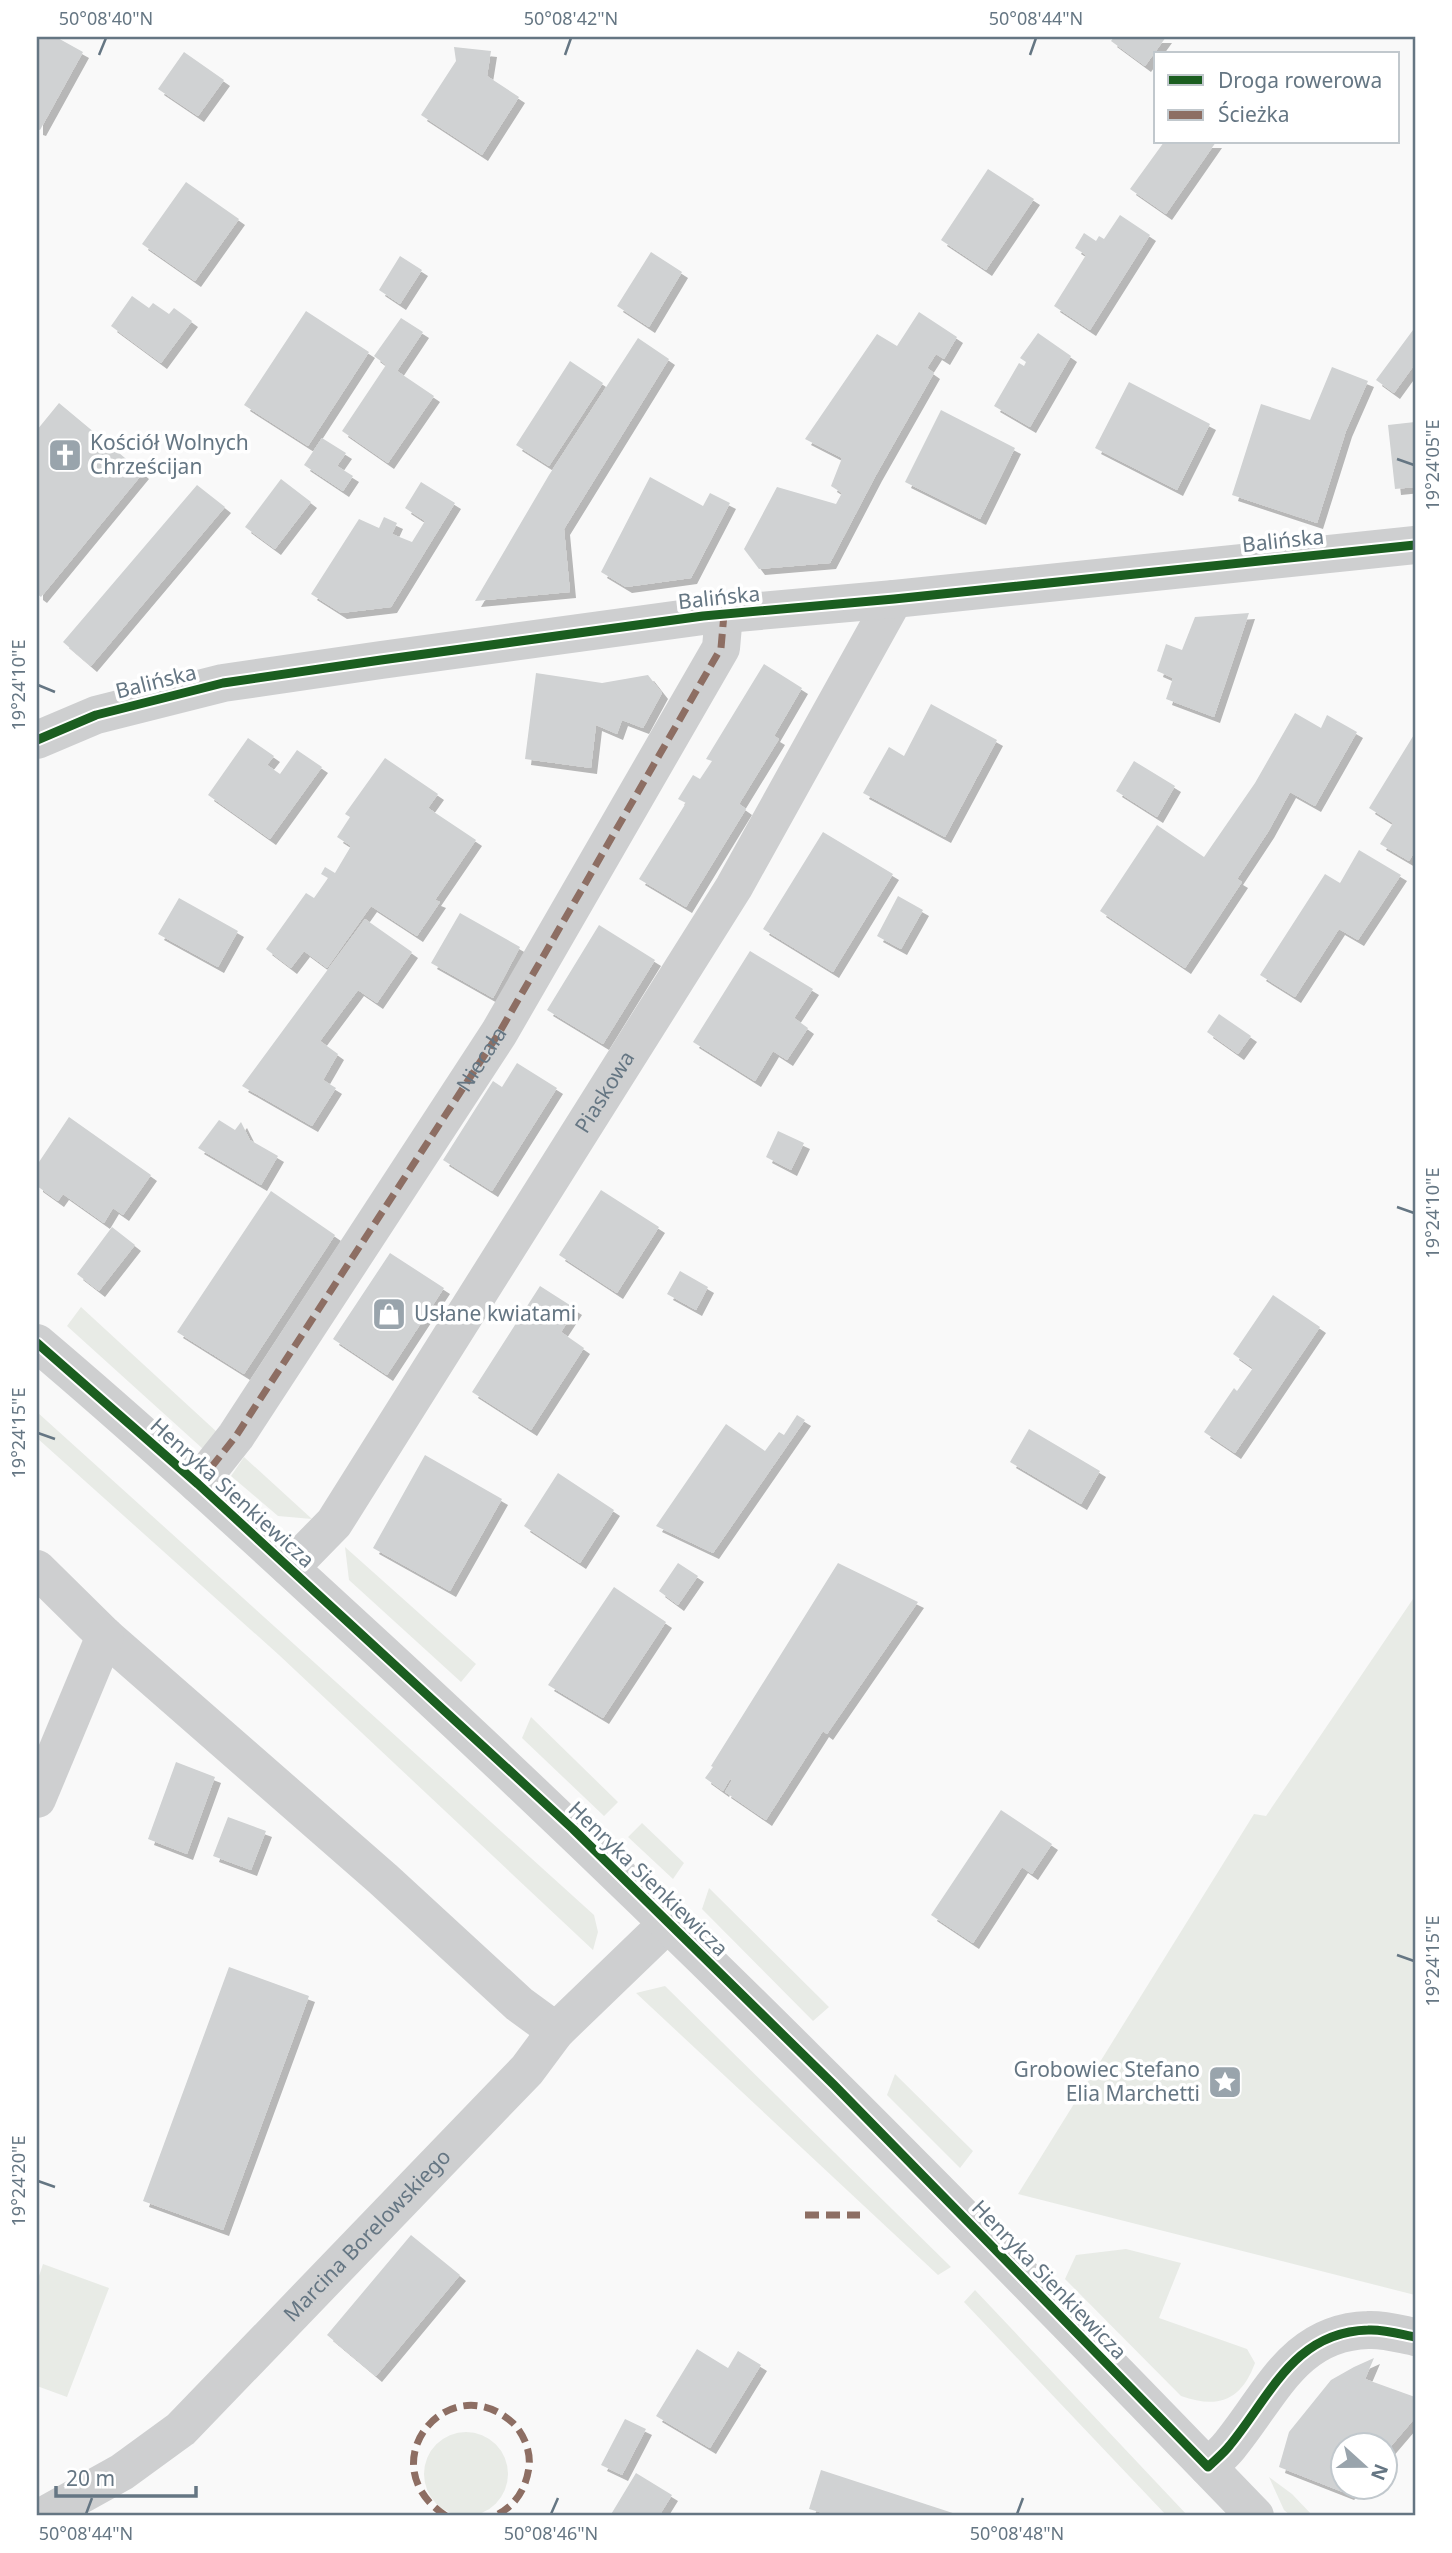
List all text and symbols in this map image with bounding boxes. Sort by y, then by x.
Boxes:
text: 50°08'40"N [59,6,153,30]
text: 50°08'42"N [524,6,618,30]
text: 50°08'44"N [989,6,1083,30]
legend [1154,52,1400,144]
text: Droga rowerowa [1218,66,1382,94]
text: Ścieżka [1218,100,1290,128]
text: 19°24'05"E [1420,420,1444,510]
place label: Kościół Wolnych Chrześcijan [90,428,249,480]
church icon: Kościół Wolnych Chrześcijan [46,436,84,474]
street label: Balińska [1241,522,1325,558]
street label: Balińska [677,579,761,615]
text: 19°24'10"E [6,640,30,730]
street label: Balińska [112,657,199,705]
street label: Niecała [449,1021,512,1097]
street label: Piaskowa [568,1045,640,1138]
text: 19°24'10"E [1420,1168,1444,1258]
shop icon: Usłane kwiatami [370,1295,408,1333]
place label: Usłane kwiatami [414,1299,576,1327]
text: 19°24'15"E [6,1388,30,1478]
street label: Henryka Sienkiewicza [145,1411,321,1573]
street label: Henryka Sienkiewicza [563,1795,735,1962]
text: 19°24'15"E [1420,1916,1444,2006]
place label: Grobowiec Stefano Elia Marchetti [1014,2055,1200,2107]
place icon: Grobowiec Stefano Elia Marchetti [1206,2063,1244,2101]
text: 19°24'20"E [6,2136,30,2226]
street label: Marcina Borelowskiego [277,2142,456,2327]
street label: Henryka Sienkiewicza [966,2193,1133,2365]
north arrow [1330,2430,1400,2500]
scale bar [56,2455,196,2499]
text: N [1365,2460,1395,2484]
text: 20 m [66,2464,115,2492]
text: 50°08'44"N [39,2521,133,2545]
text: 50°08'46"N [504,2521,598,2545]
text: 50°08'48"N [970,2521,1064,2545]

